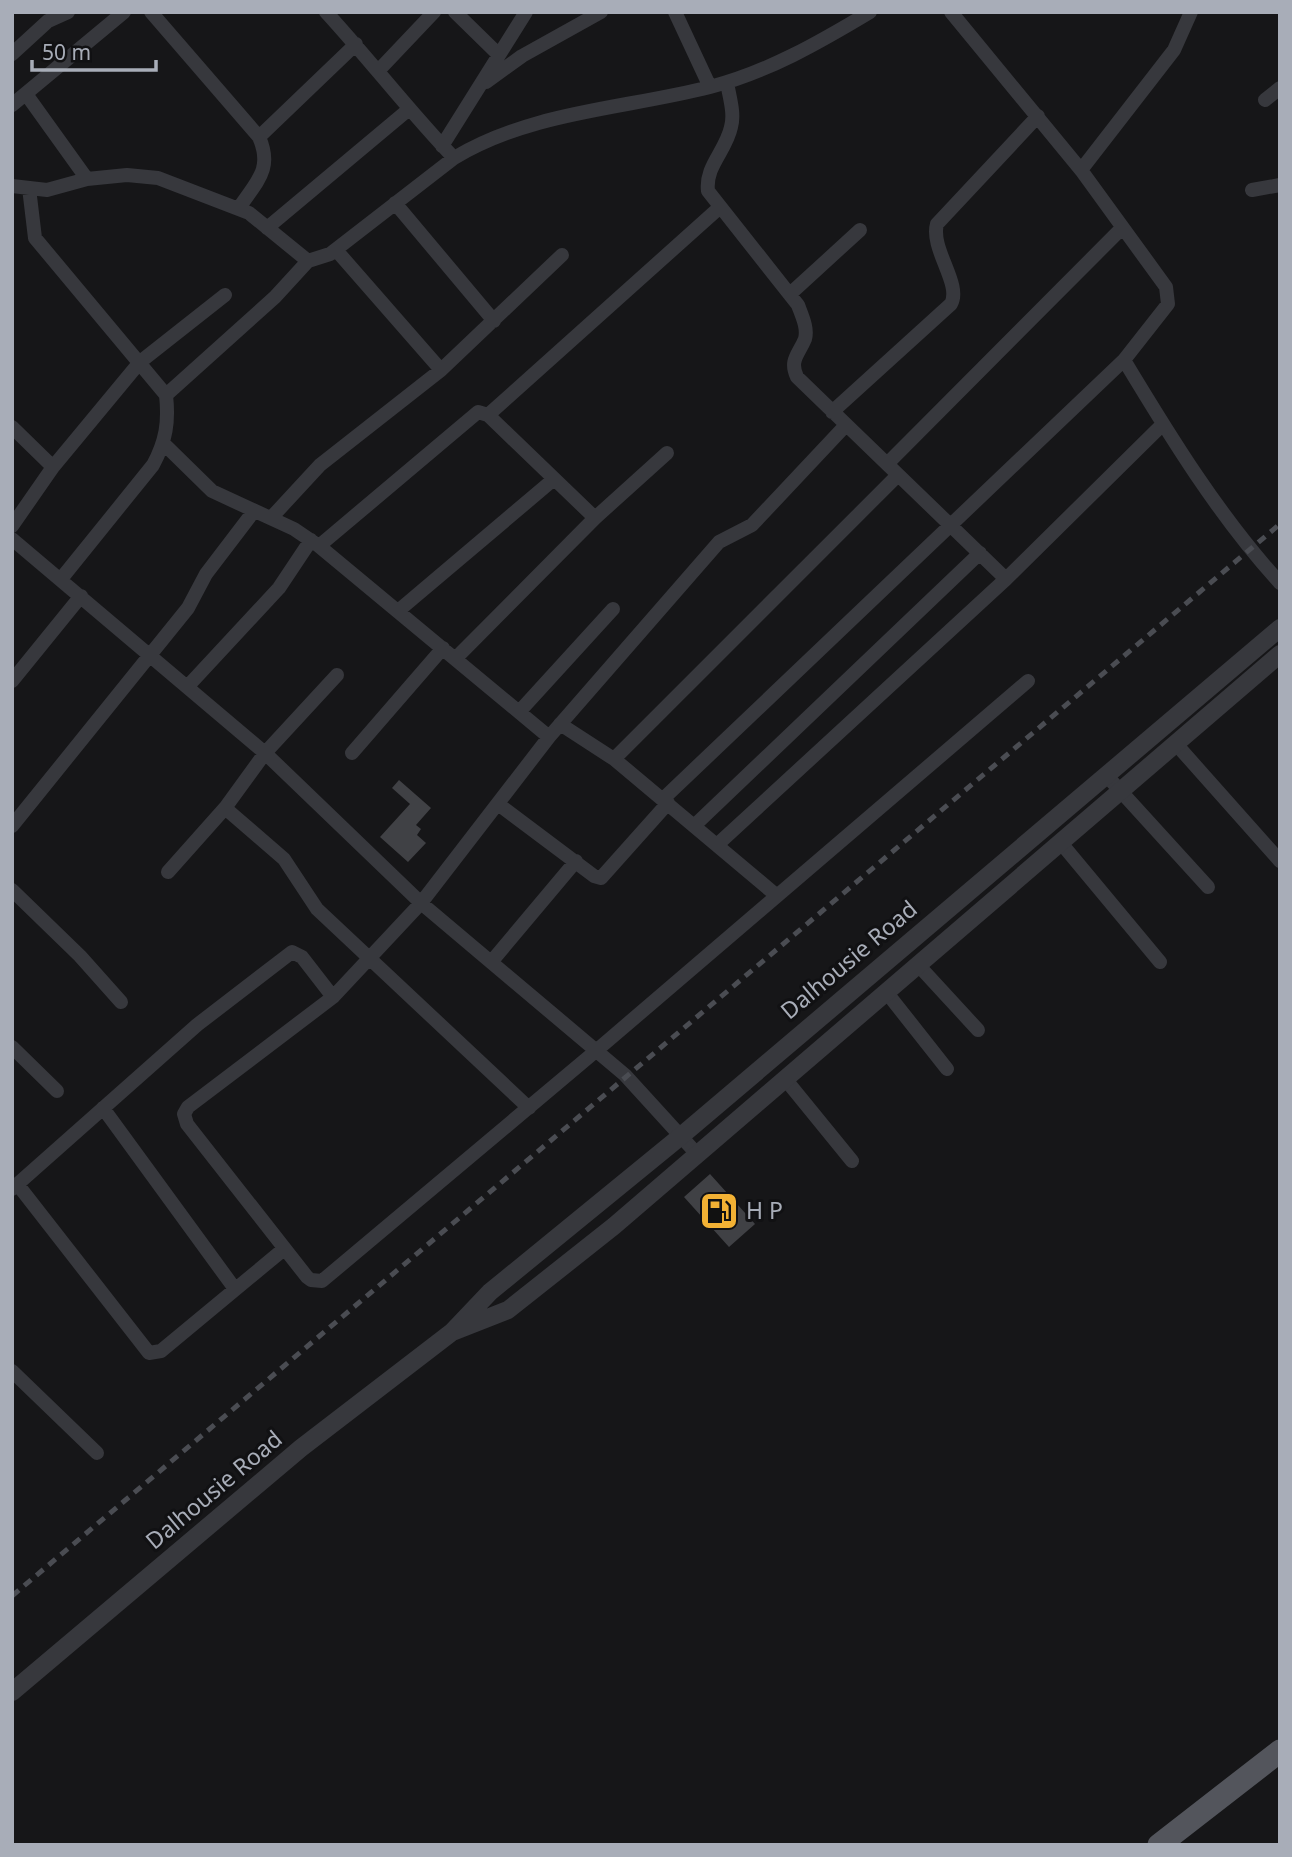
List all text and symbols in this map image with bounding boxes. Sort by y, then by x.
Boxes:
scale bar [32,28,156,72]
text: 50 m [42,38,91,66]
street label: Dalhousie Road [773,893,923,1026]
fuel station icon: H P [698,1190,740,1232]
place label: H P [746,1194,783,1226]
street label: Dalhousie Road [138,1423,288,1556]

